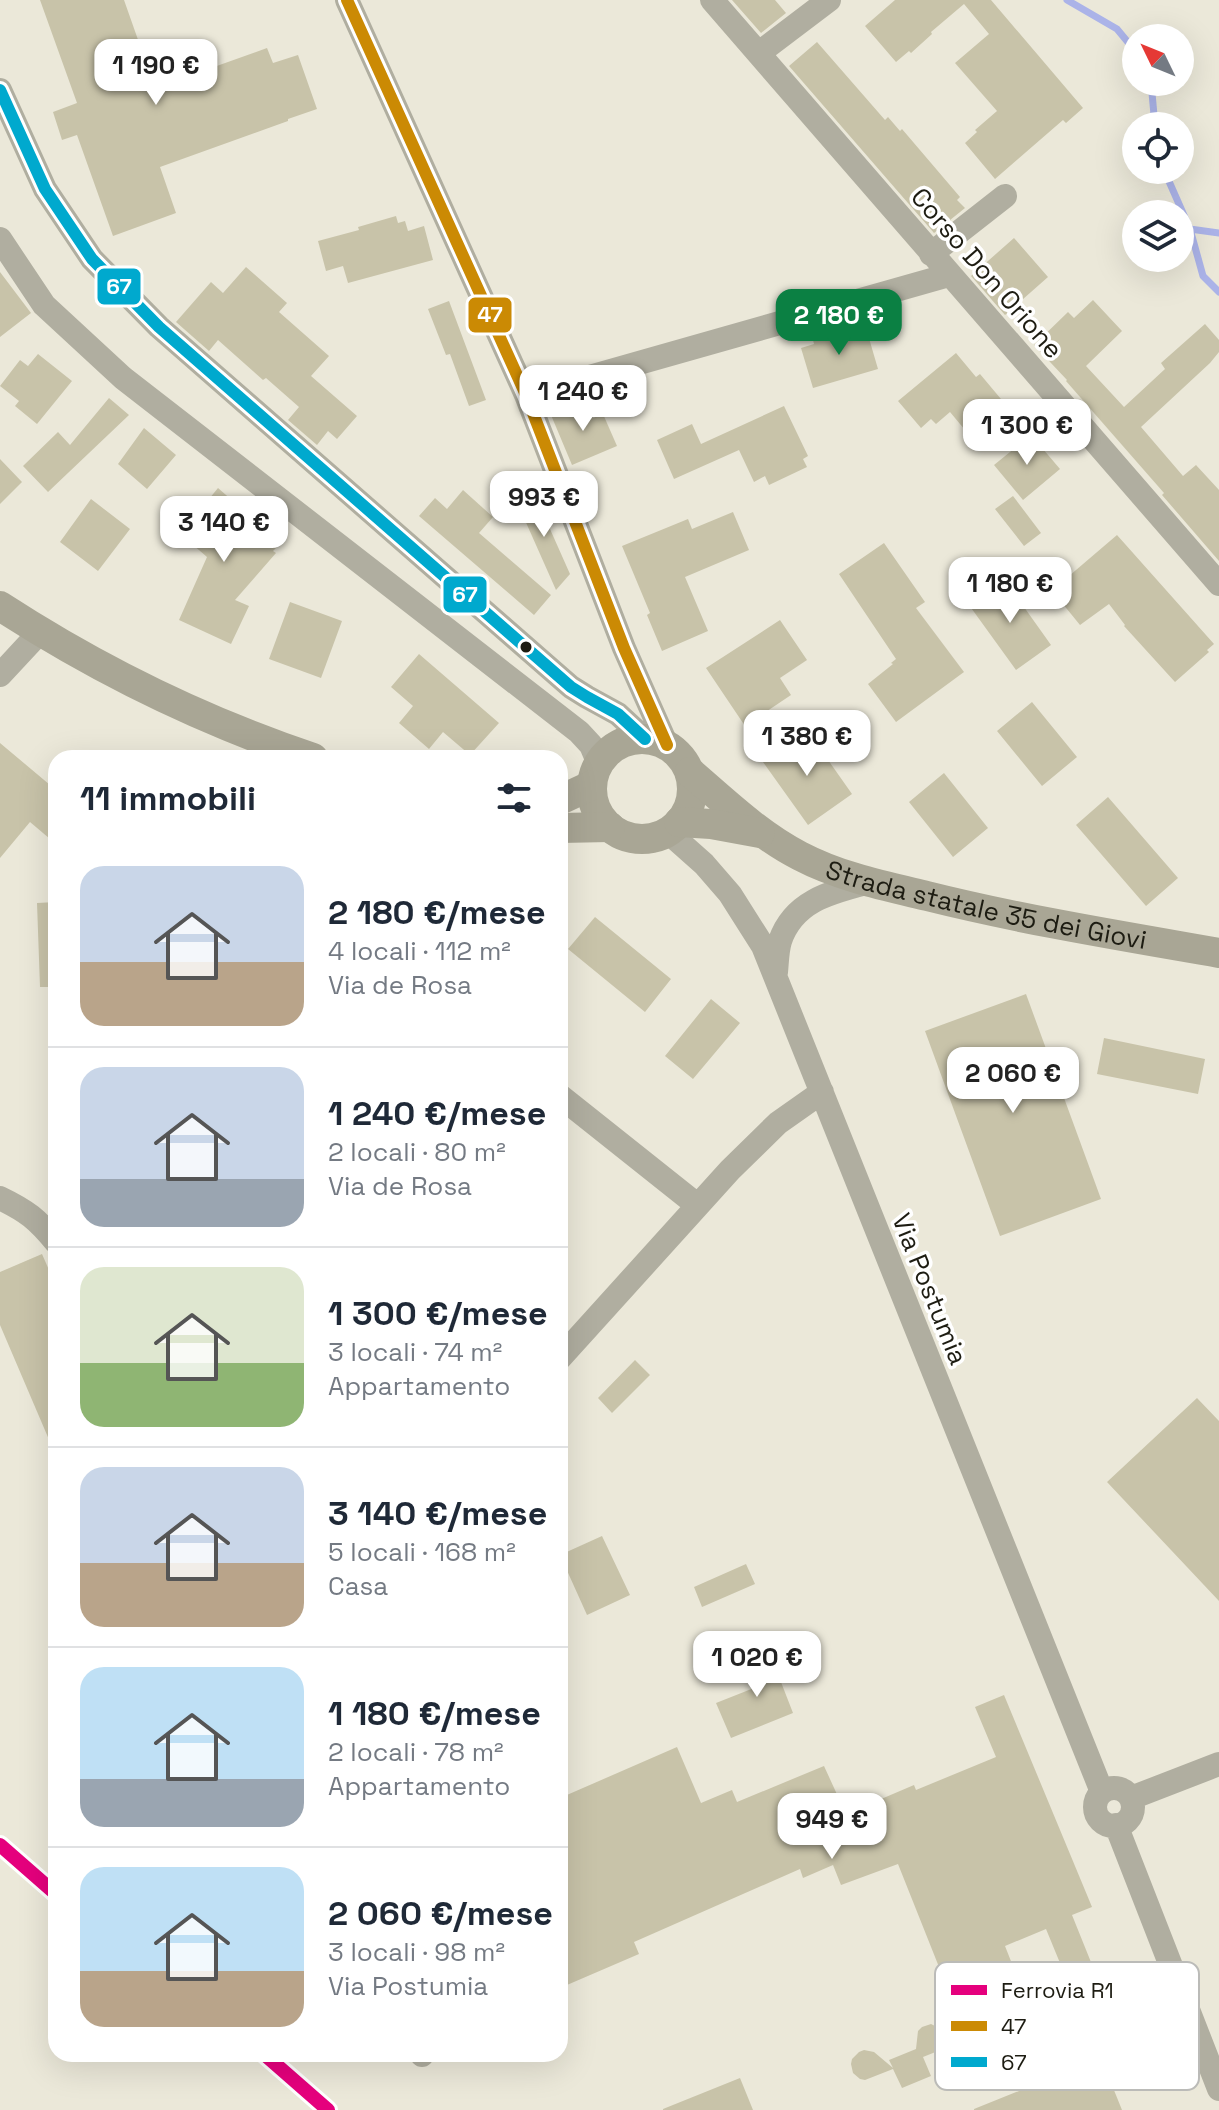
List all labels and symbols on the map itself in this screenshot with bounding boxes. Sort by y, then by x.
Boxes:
north arrow [1122,24,1194,96]
pin: 1 190 € [82,39,230,107]
street label: Corso Don Orione [903,180,1071,366]
line badge: 67 [96,267,142,306]
text: 67 [106,272,132,300]
pin: 2 180 € [765,289,913,357]
line badge: 47 [467,296,513,334]
text: 47 [477,300,503,328]
pin: 1 240 € [509,365,657,433]
pin: 1 300 € [953,399,1101,467]
pin: 993 € [488,471,600,539]
pin: 3 140 € [150,496,298,564]
pin: 1 180 € [936,557,1084,625]
line badge: 67 [442,575,488,614]
text: 67 [452,580,478,608]
unlabelled marker [518,639,534,655]
pin: 1 380 € [733,710,881,778]
street label: Strada statale 35 dei Giovi [821,852,1149,957]
pin: 2 060 € [939,1047,1087,1115]
street label: Via Postumia [884,1208,976,1370]
pin: 1 020 € [683,1631,831,1699]
pin: 949 € [776,1793,888,1861]
legend [935,1962,1199,2090]
text: Ferrovia R1 [1001,1976,1114,2004]
text: 47 [1001,2012,1026,2040]
text: 67 [1001,2048,1027,2076]

